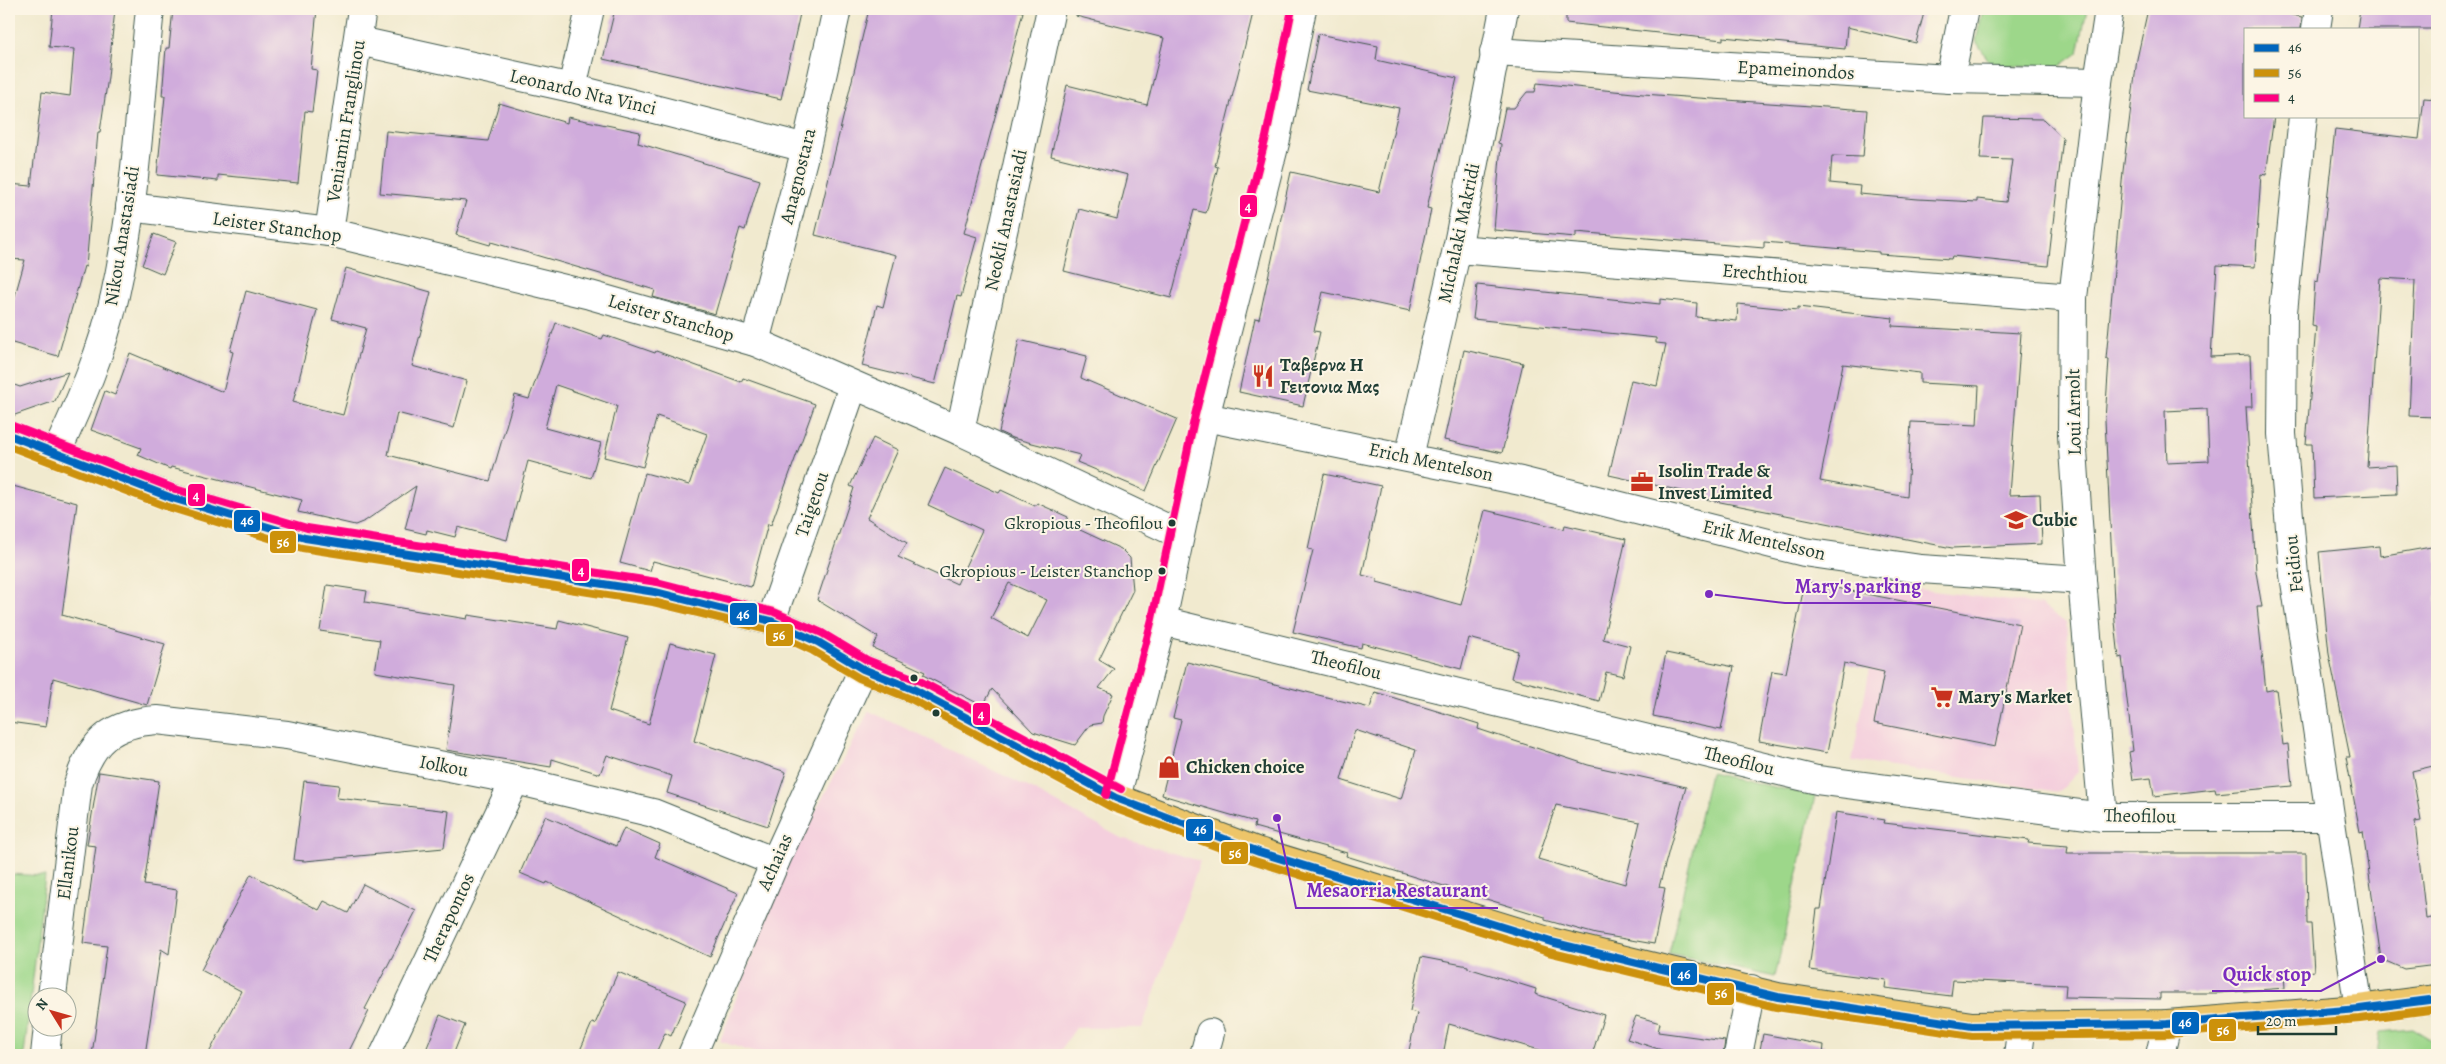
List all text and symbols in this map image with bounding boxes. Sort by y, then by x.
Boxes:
legend [2244,28,2418,118]
street label: Veniamin Franglinou [320,37,372,205]
text: 46 [2288,37,2302,57]
street label: Epameinondos [1737,54,1855,86]
street label: Leonardo Nta Vinci [507,62,659,122]
text: 56 [2288,63,2301,83]
text: 4 [2288,87,2295,107]
street label: Anagnostara [773,125,823,228]
street label: Neokli Anastasiadi [978,147,1034,293]
street label: Michalaki Makridi [1431,160,1487,306]
street label: Nikou Anastasiadi [98,164,146,308]
line badge: 4 [1239,194,1258,218]
text: 4 [1245,197,1252,216]
street label: Leister Stanchop [211,205,343,249]
street label: Erechthiou [1721,257,1810,291]
street label: Leister Stanchop [605,288,737,348]
place label: Ταβερνα Η Γειτονια Μας [1280,352,1380,400]
restaurant icon: Ταβερνα Η Γειτονια Μας [1250,363,1276,389]
street label: Loui Arnolt [2060,368,2088,456]
street label: Erich Mentelson [1366,436,1496,488]
place label: Isolin Trade & Invest Limited [1658,458,1773,506]
street label: Taigetou [789,467,836,540]
office icon: Isolin Trade & Invest Limited [1629,469,1655,495]
line badge: 4 [187,483,206,507]
text: 4 [193,486,200,505]
school or university icon: Cubic [2003,507,2029,533]
place label: Cubic [2032,507,2077,533]
line badge: 46 [233,509,261,533]
text: 46 [240,511,254,530]
place label: Gkropious - Theofilou [1004,511,1163,535]
street label: Erik Mentelsson [1700,513,1828,567]
marker: Gkropious - Theofilou [1167,518,1177,528]
line badge: 56 [269,530,297,554]
text: 56 [277,533,290,552]
street label: Feidiou [2278,533,2310,594]
line badge: 4 [571,558,590,582]
place label: Gkropious - Leister Stanchop [939,559,1153,583]
text: 4 [578,561,585,580]
marker: Gkropious - Leister Stanchop [1157,566,1167,576]
callout: Mary's parking [1785,568,1931,603]
text: Mary's parking [1795,573,1922,600]
line badge: 46 [729,602,758,626]
text: 46 [736,605,750,624]
line badge: 56 [765,623,794,647]
text: 56 [773,626,786,645]
street label: Theofilou [1308,644,1385,687]
unlabelled marker [909,673,919,683]
supermarket icon: Mary's Market [1929,684,1955,710]
place label: Mary's Market [1958,684,2073,710]
line badge: 4 [972,702,991,726]
text: 4 [978,705,985,724]
unlabelled marker [931,708,941,718]
street label: Theofilou [1701,740,1778,783]
street label: Iolkou [417,749,471,784]
shop icon: Chicken choice [1156,754,1182,780]
place label: Chicken choice [1186,754,1305,780]
street label: Theofilou [2104,802,2177,830]
line badge: 46 [1185,818,1214,842]
text: 46 [1193,820,1207,839]
street label: Ellanikou [51,824,85,901]
street label: Achaias [751,829,799,895]
line badge: 56 [1220,841,1249,865]
text: 56 [1229,844,1242,863]
street label: Therapontos [417,869,481,967]
callout: Mesaorria Restaurant [1296,873,1498,908]
text: Mesaorria Restaurant [1306,877,1488,904]
callout: Quick stop [2212,956,2321,991]
text: Quick stop [2223,961,2312,988]
line badge: 46 [1670,962,1698,986]
text: 46 [1677,965,1691,984]
line badge: 56 [1706,982,1735,1006]
text: 56 [1715,984,1728,1003]
north arrow [28,986,78,1036]
text: N [31,995,53,1014]
scale bar [2258,1004,2336,1036]
line badge: 46 [2171,1011,2200,1035]
text: 20 m [2266,1011,2297,1031]
text: 46 [2178,1013,2192,1032]
line badge: 56 [2208,1018,2237,1042]
text: 56 [2217,1021,2230,1040]

